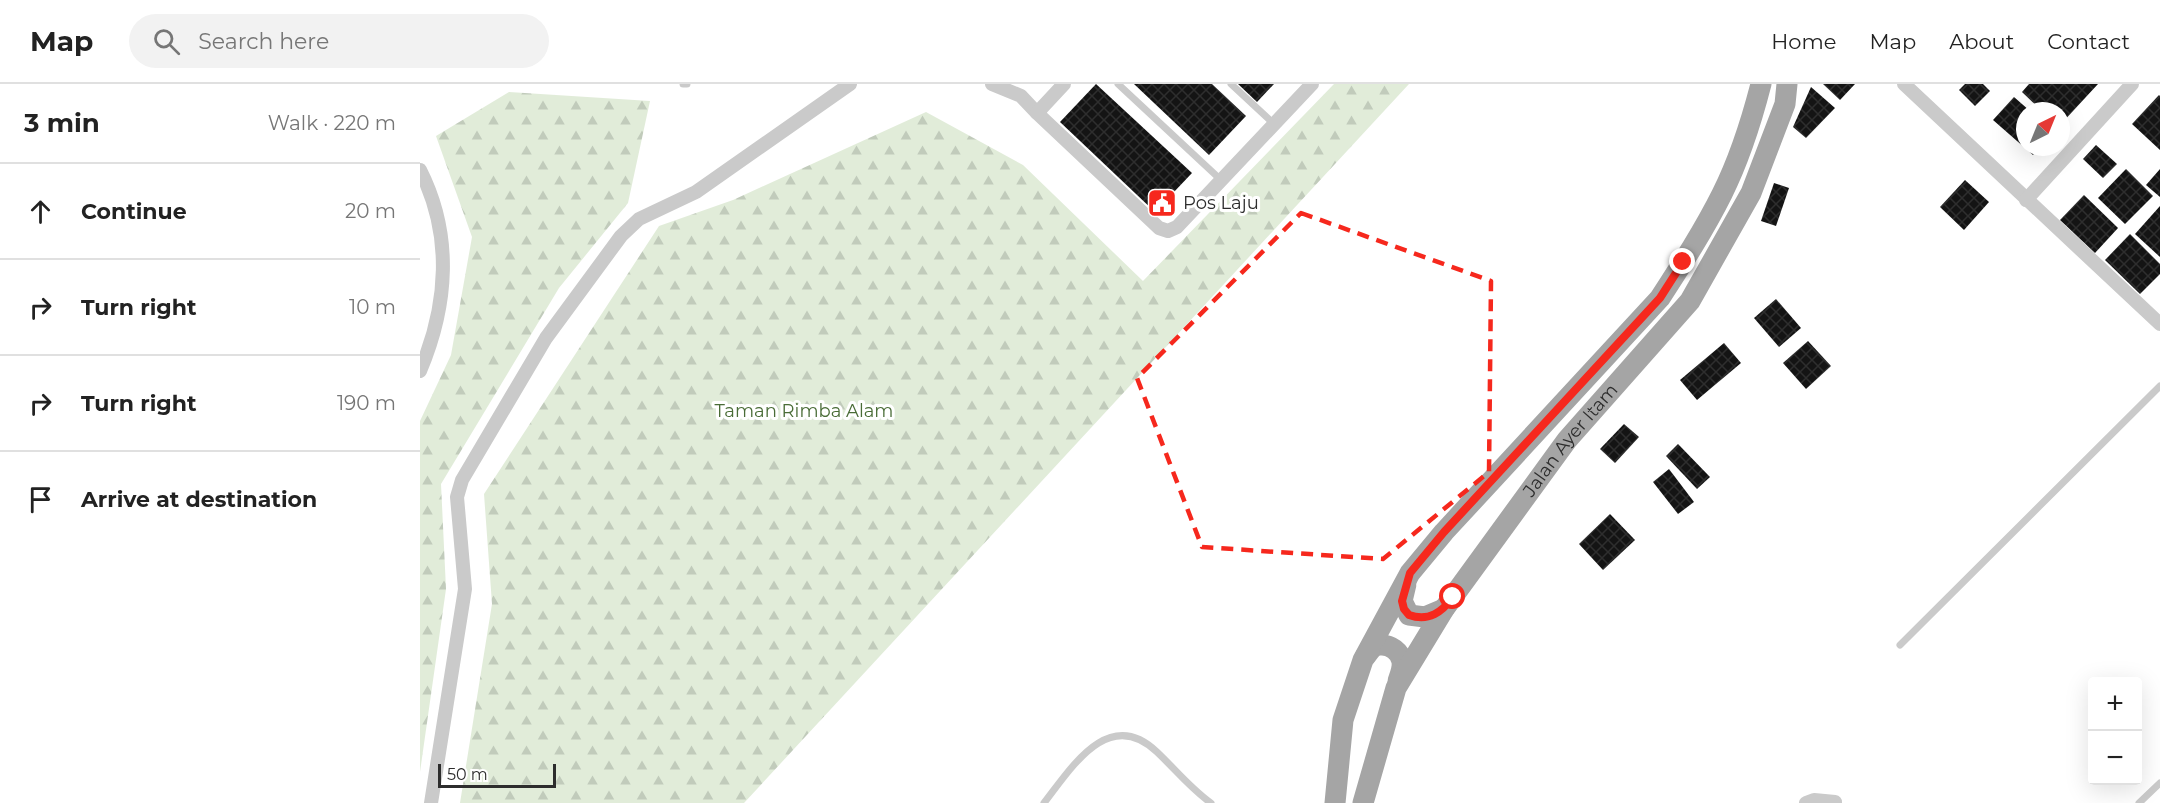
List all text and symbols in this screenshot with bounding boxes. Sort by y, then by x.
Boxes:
search box [129,14,549,68]
text: Map [30,24,93,58]
icon: search [150,25,183,58]
text: Search here [198,28,329,55]
text: Home [1771,29,1836,54]
text: Map [1869,29,1916,54]
text: About [1949,29,2014,54]
text: Contact [2047,29,2130,54]
north arrow [2016,102,2070,156]
text: 3 min [24,107,100,139]
text: Walk · 220 m [268,111,396,135]
public building icon: Pos Laju [1146,187,1178,219]
place label: Pos Laju [1183,192,1259,214]
icon: ahead [24,195,57,228]
text: Continue [81,198,187,225]
text: 20 m [345,199,396,223]
route end [1669,248,1695,274]
icon: right [24,291,57,324]
text: Turn right [81,294,196,321]
text: 10 m [349,295,396,319]
street label: Jalan Ayer Itam [1518,379,1623,502]
icon: right [24,387,57,420]
text: Turn right [81,390,196,417]
text: 190 m [337,391,396,415]
park label: Taman Rimba Alam [715,400,893,422]
icon: arrive [24,483,57,516]
text: Arrive at destination [81,486,317,513]
route start [1439,583,1465,609]
map controls [2088,677,2142,785]
button: + [2088,677,2142,731]
button: − [2088,731,2142,785]
scale bar [438,761,556,788]
text: 50 m [447,765,488,784]

